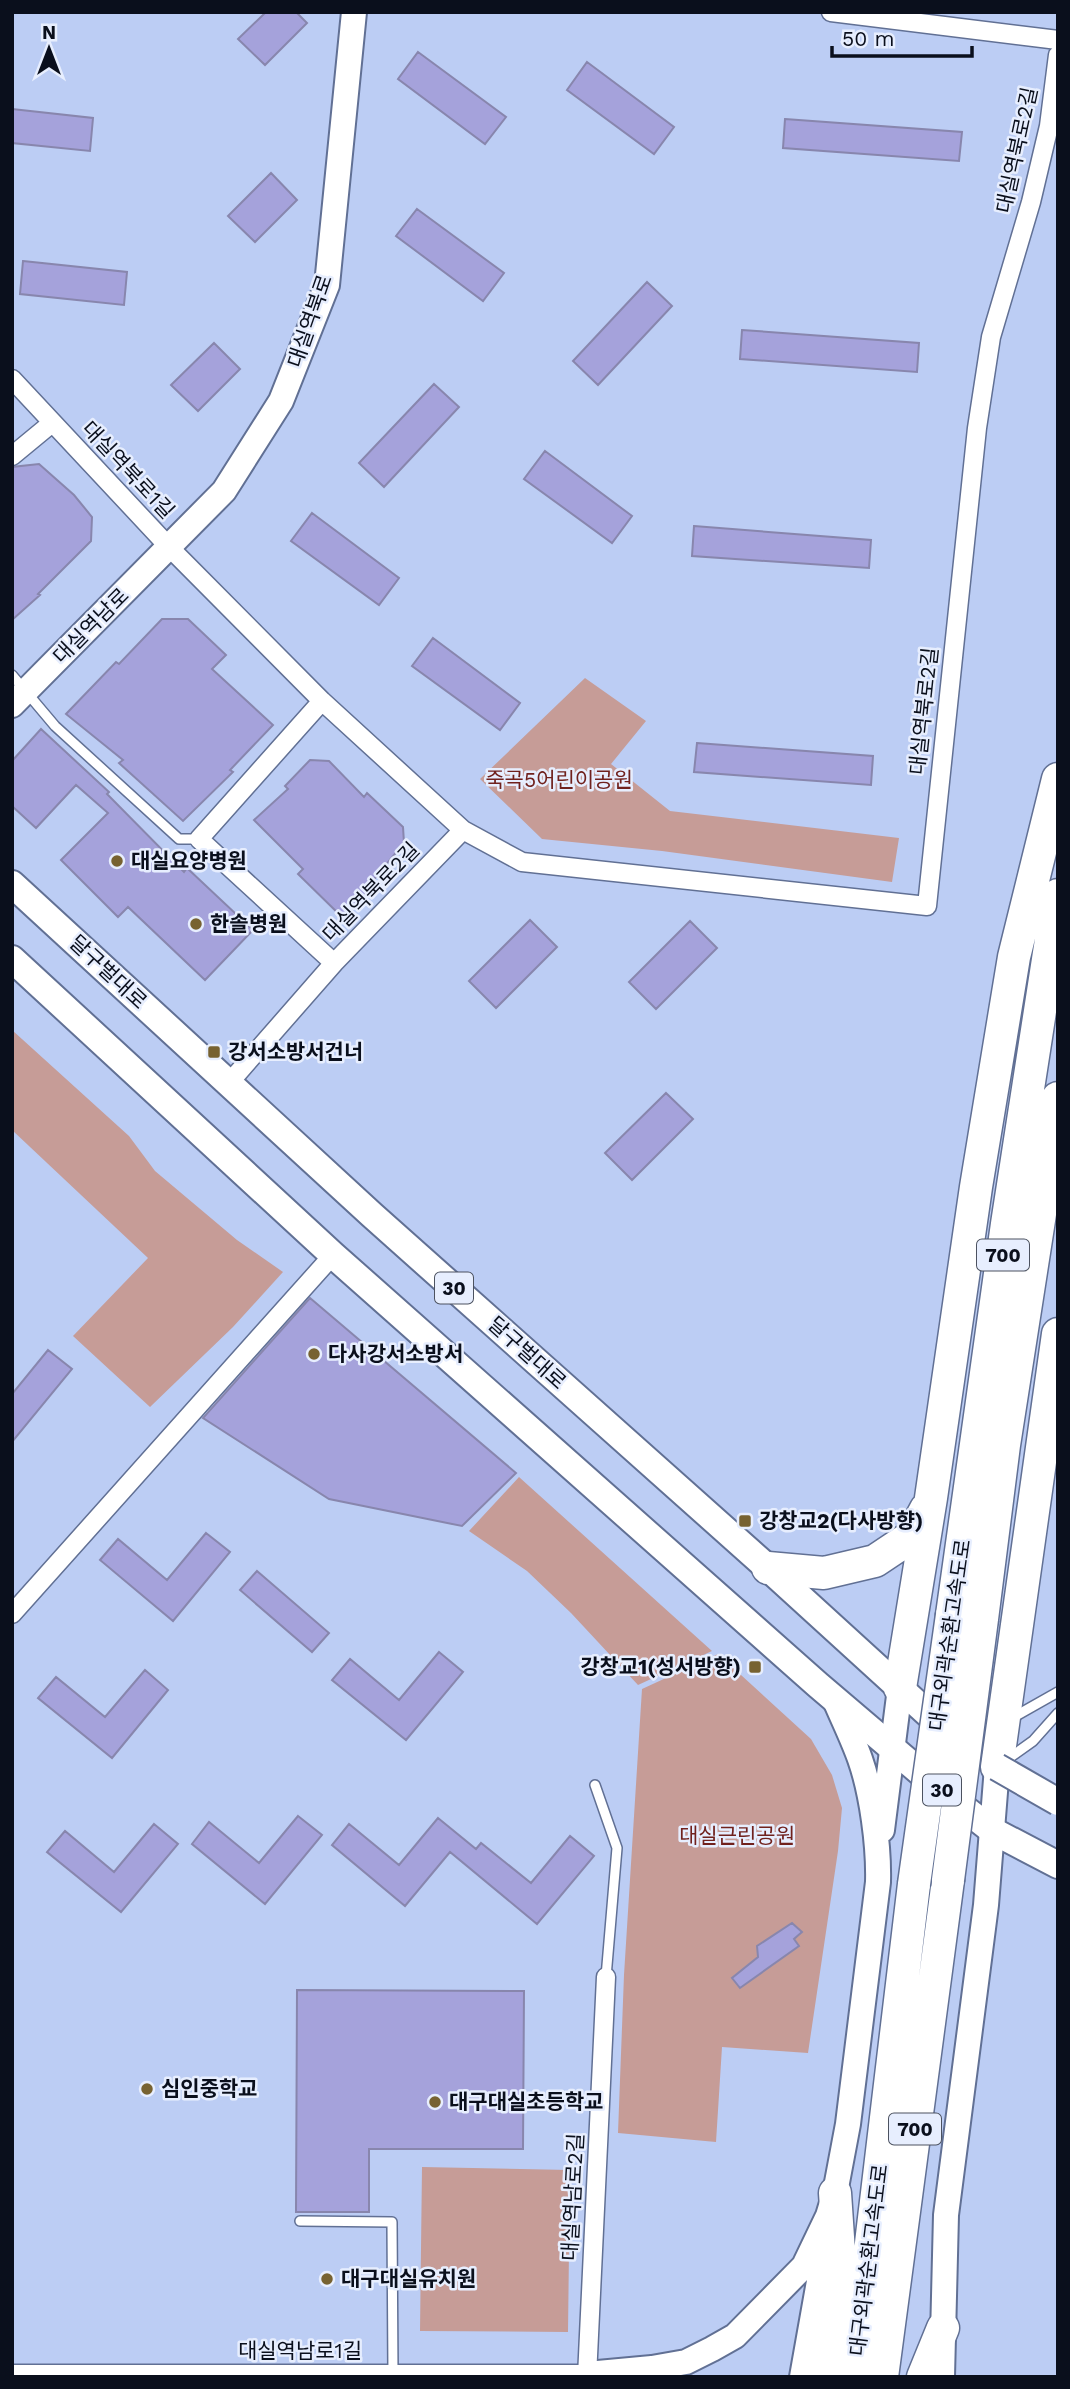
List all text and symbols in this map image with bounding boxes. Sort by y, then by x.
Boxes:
north arrow [14,14,84,84]
scale bar [832,14,972,58]
text: N [42,21,56,44]
text: 50 m [842,26,894,51]
street label: 대실역북로2길 [991,85,1042,215]
street label: 대실역북로 [282,271,337,371]
street label: 대실역북로1길 [77,416,180,524]
street label: 대실역남로 [48,583,134,669]
street label: 대실역북로2길 [904,646,943,776]
park label: 죽곡5어린이공원 [485,767,633,792]
street label: 대실역북로2길 [317,837,424,946]
place label: 대실요양병원 [131,848,247,873]
marker: 대실요양병원 [109,853,125,869]
place label: 한솔병원 [210,911,287,936]
marker: 한솔병원 [188,916,204,932]
street label: 달구벌대로 [64,930,152,1014]
place label: 강서소방서건너 [228,1039,363,1064]
marker: 강서소방서건너 [206,1044,222,1060]
road number: 700 [977,1240,1029,1270]
road number: 30 [435,1272,473,1304]
street label: 달구벌대로 [483,1311,572,1394]
place label: 다사강서소방서 [328,1341,463,1366]
marker: 다사강서소방서 [306,1346,322,1362]
place label: 강창교2(다사방향) [759,1508,923,1533]
marker: 강창교2(다사방향) [737,1513,753,1529]
street label: 대구외곽순환고속도로 [924,1538,975,1732]
place label: 강창교1(성서방향) [580,1654,741,1679]
marker: 강창교1(성서방향) [747,1659,763,1675]
road number: 30 [923,1774,961,1806]
park label: 대실근린공원 [679,1823,795,1848]
place label: 심인중학교 [161,2076,258,2101]
marker: 심인중학교 [139,2081,155,2097]
place label: 대구대실초등학교 [449,2089,604,2114]
marker: 대구대실초등학교 [427,2094,443,2110]
road number: 700 [889,2114,941,2144]
street label: 대실역남로2길 [557,2132,588,2262]
street label: 대구외곽순환고속도로 [844,2163,893,2357]
place label: 대구대실유치원 [341,2266,476,2291]
marker: 대구대실유치원 [319,2271,335,2287]
street label: 대실역남로1길 [238,2338,362,2363]

